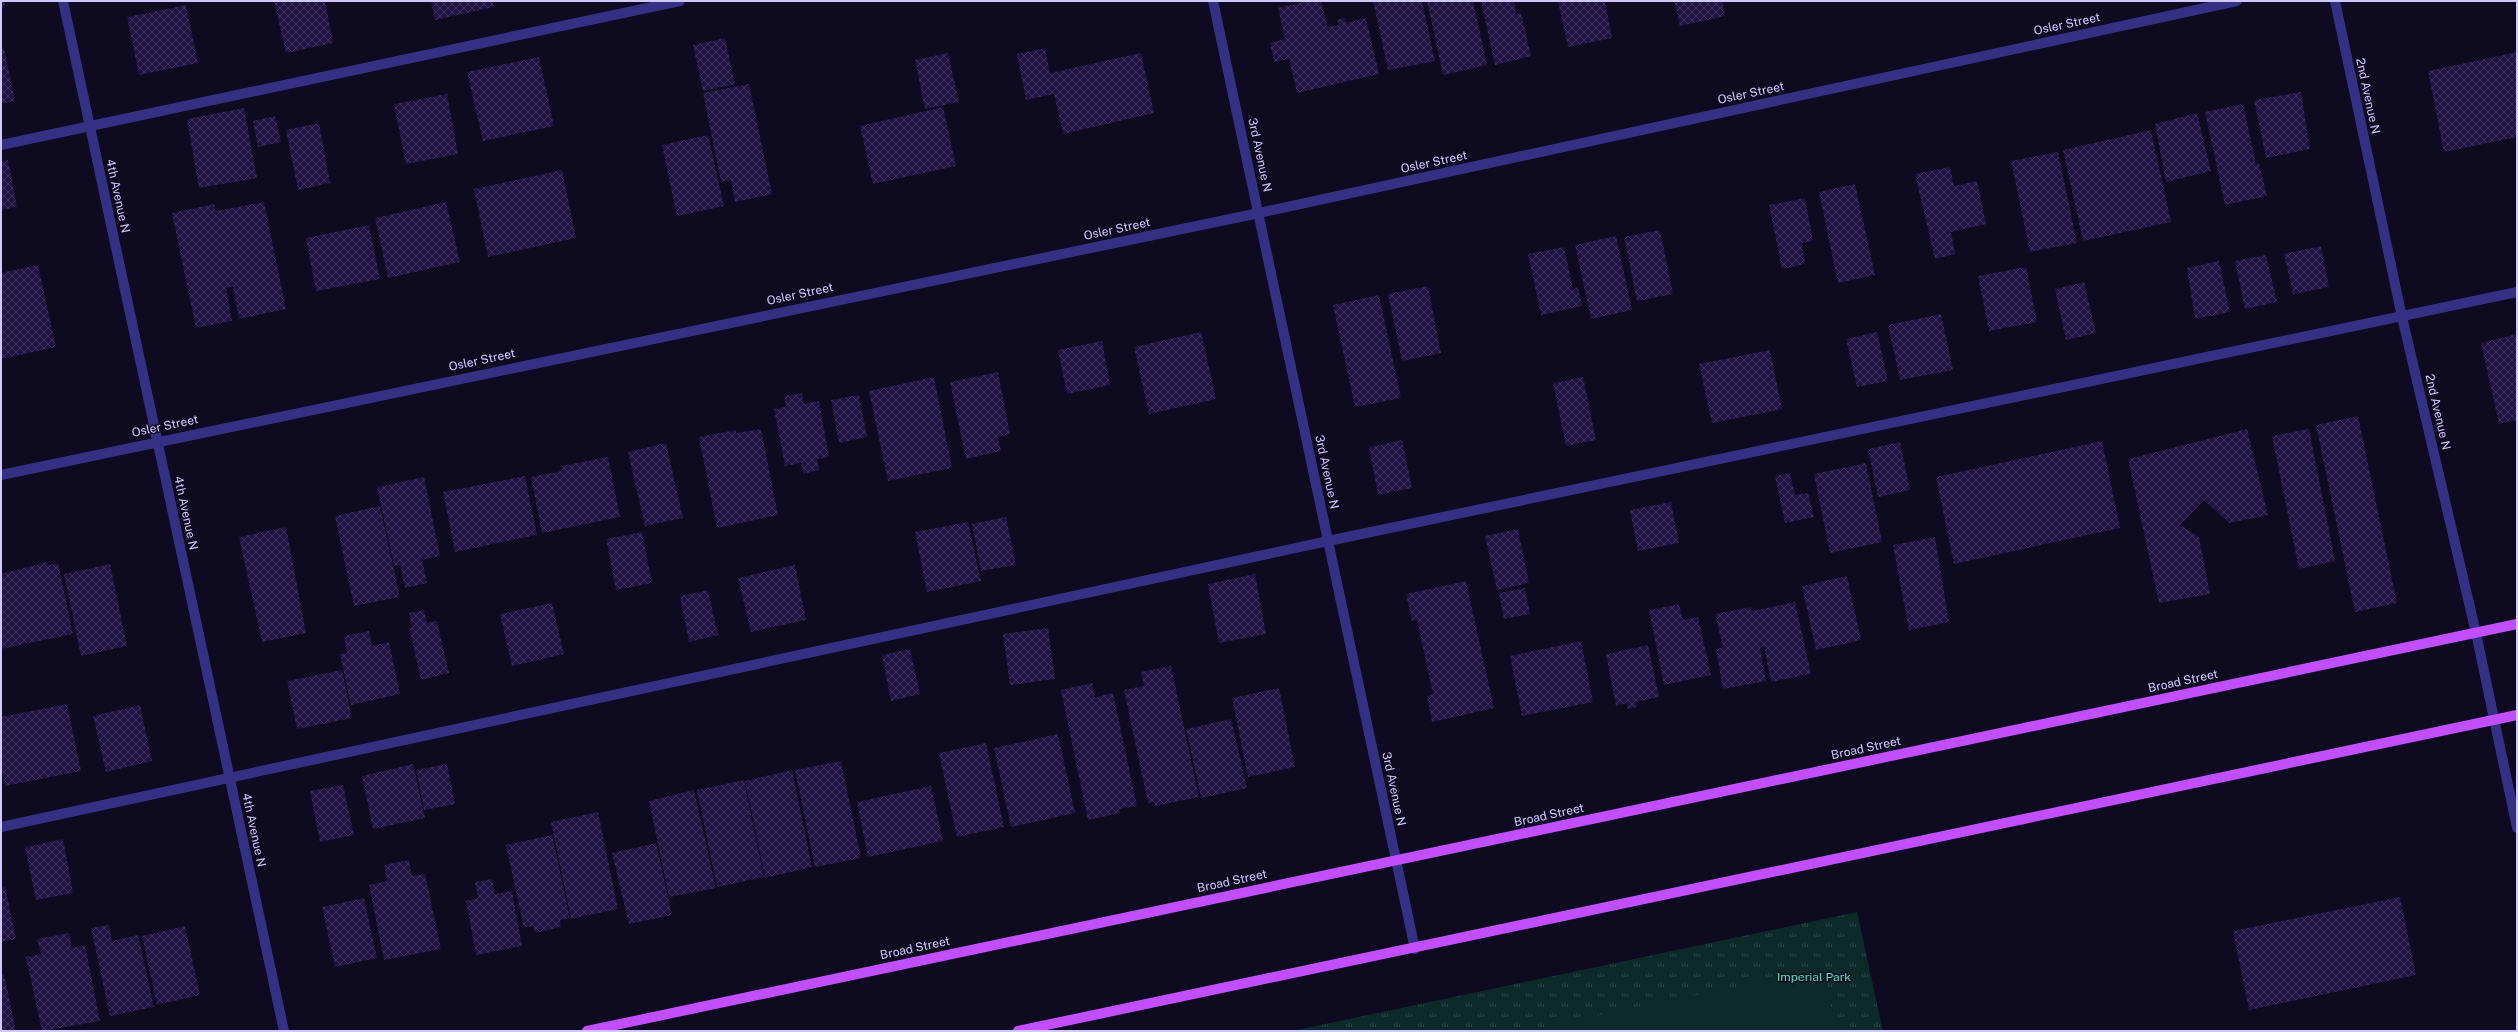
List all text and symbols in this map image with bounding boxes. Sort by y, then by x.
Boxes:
street label: Osler Street [2032,10,2102,38]
street label: 2nd Avenue N [2353,57,2383,135]
street label: Osler Street [1716,79,1786,107]
street label: 3rd Avenue N [1245,117,1275,193]
street label: Osler Street [1399,148,1469,176]
street label: 4th Avenue N [103,158,133,234]
street label: Osler Street [1082,215,1152,243]
street label: Osler Street [765,280,835,308]
street label: Osler Street [447,346,517,374]
street label: 2nd Avenue N [2422,373,2454,451]
street label: Osler Street [130,412,200,440]
street label: 3rd Avenue N [1312,434,1342,510]
street label: 4th Avenue N [171,475,201,551]
street label: Broad Street [2147,667,2220,695]
street label: Broad Street [1830,734,1903,762]
street label: 3rd Avenue N [1379,751,1409,827]
street label: 4th Avenue N [239,792,269,868]
street label: Broad Street [1513,801,1586,829]
street label: Broad Street [1196,867,1269,895]
street label: Broad Street [879,934,952,962]
park label: Imperial Park [1777,970,1851,984]

